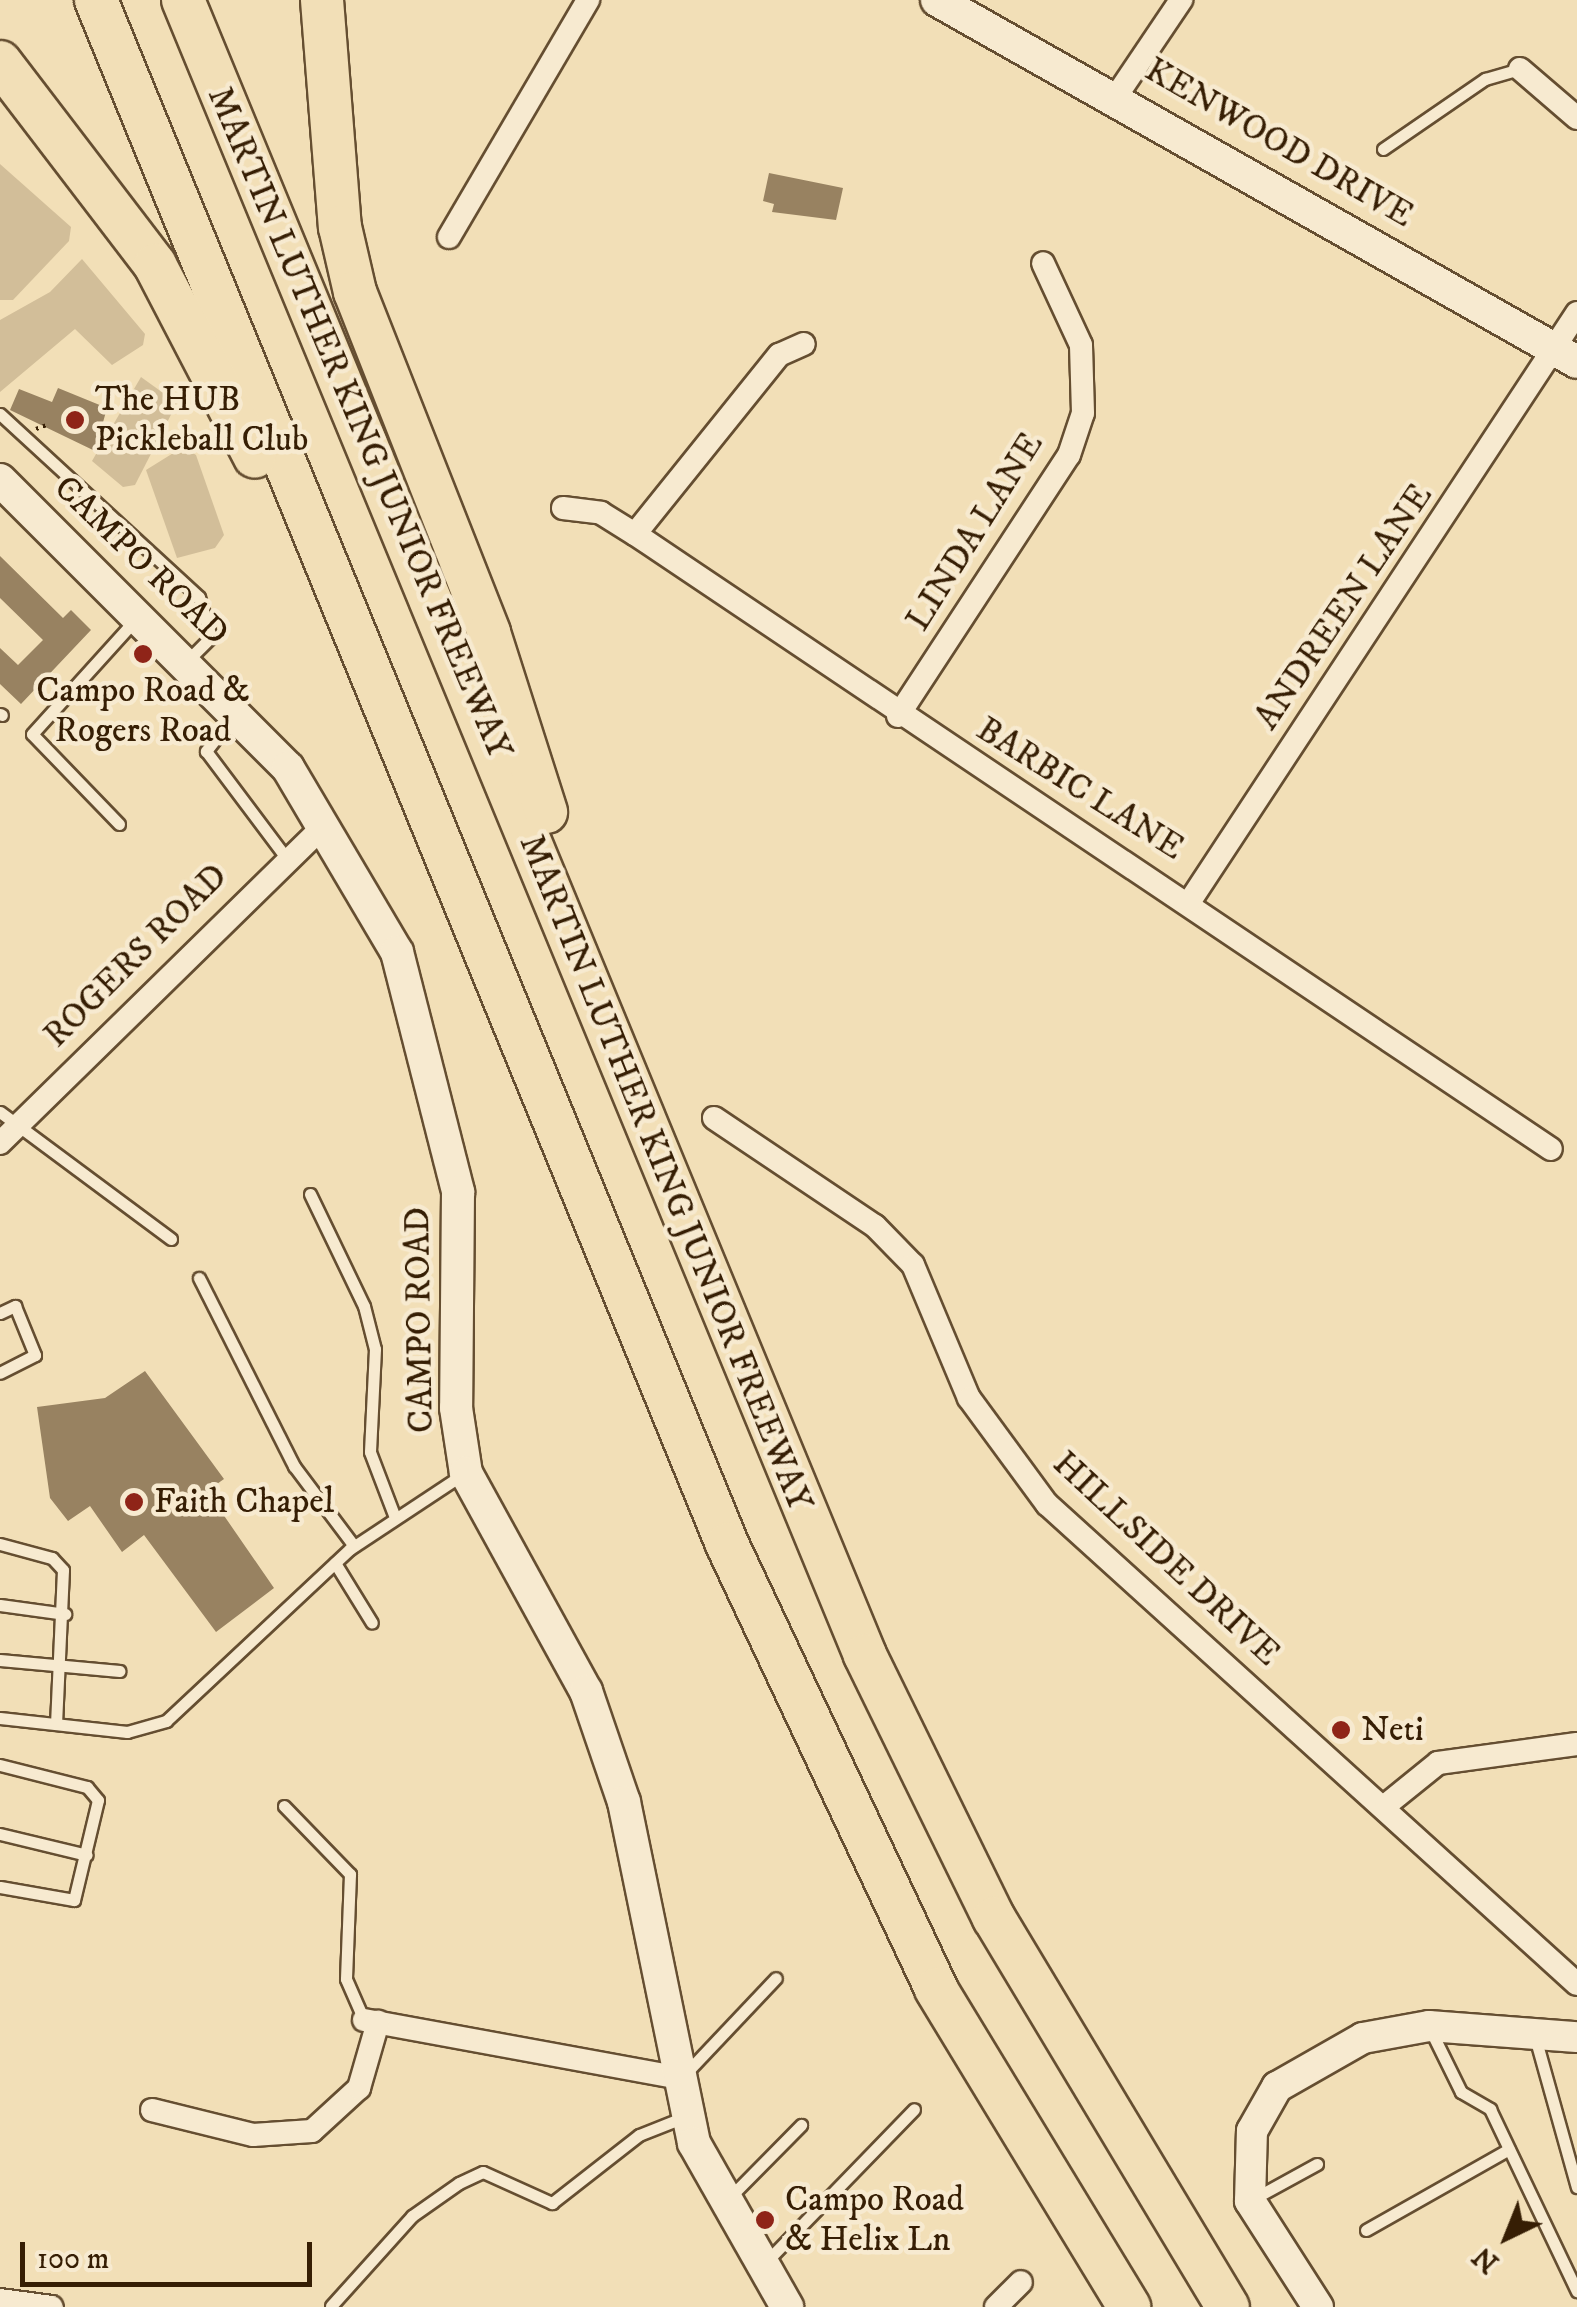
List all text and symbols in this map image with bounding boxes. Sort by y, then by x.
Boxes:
street label: KENWOOD DRIVE [1137,49,1421,237]
street label: MARTIN LUTHER KING JUNIOR FREEWAY [198,81,520,765]
place label: The HUB Pickleball Club [95,379,308,461]
marker: The HUB Pickleball Club [64,409,86,431]
street label: LINDA LANE [897,425,1053,639]
street label: CAMPO ROAD [45,467,237,655]
street label: ANDREEN LANE [1246,476,1442,738]
marker: Campo Road & Rogers Road [132,643,154,665]
place label: Campo Road & Rogers Road [36,670,250,752]
street label: BARBIC LANE [969,709,1191,869]
street label: MARTIN LUTHER KING JUNIOR FREEWAY [510,829,820,1517]
street label: ROGERS ROAD [36,856,236,1056]
street label: CAMPO ROAD [397,1207,443,1433]
street label: HILLSIDE DRIVE [1044,1443,1288,1675]
place label: Faith Chapel [154,1481,334,1523]
marker: Faith Chapel [123,1491,145,1513]
place label: Neti [1361,1709,1424,1751]
marker: Neti [1330,1719,1352,1741]
place label: Campo Road & Helix Ln [785,2179,964,2261]
north arrow [1457,2187,1557,2287]
marker: Campo Road & Helix Ln [754,2209,776,2231]
scale bar [25,2222,318,2284]
text: N [1466,2239,1507,2280]
text: 100 m [37,2241,109,2278]

